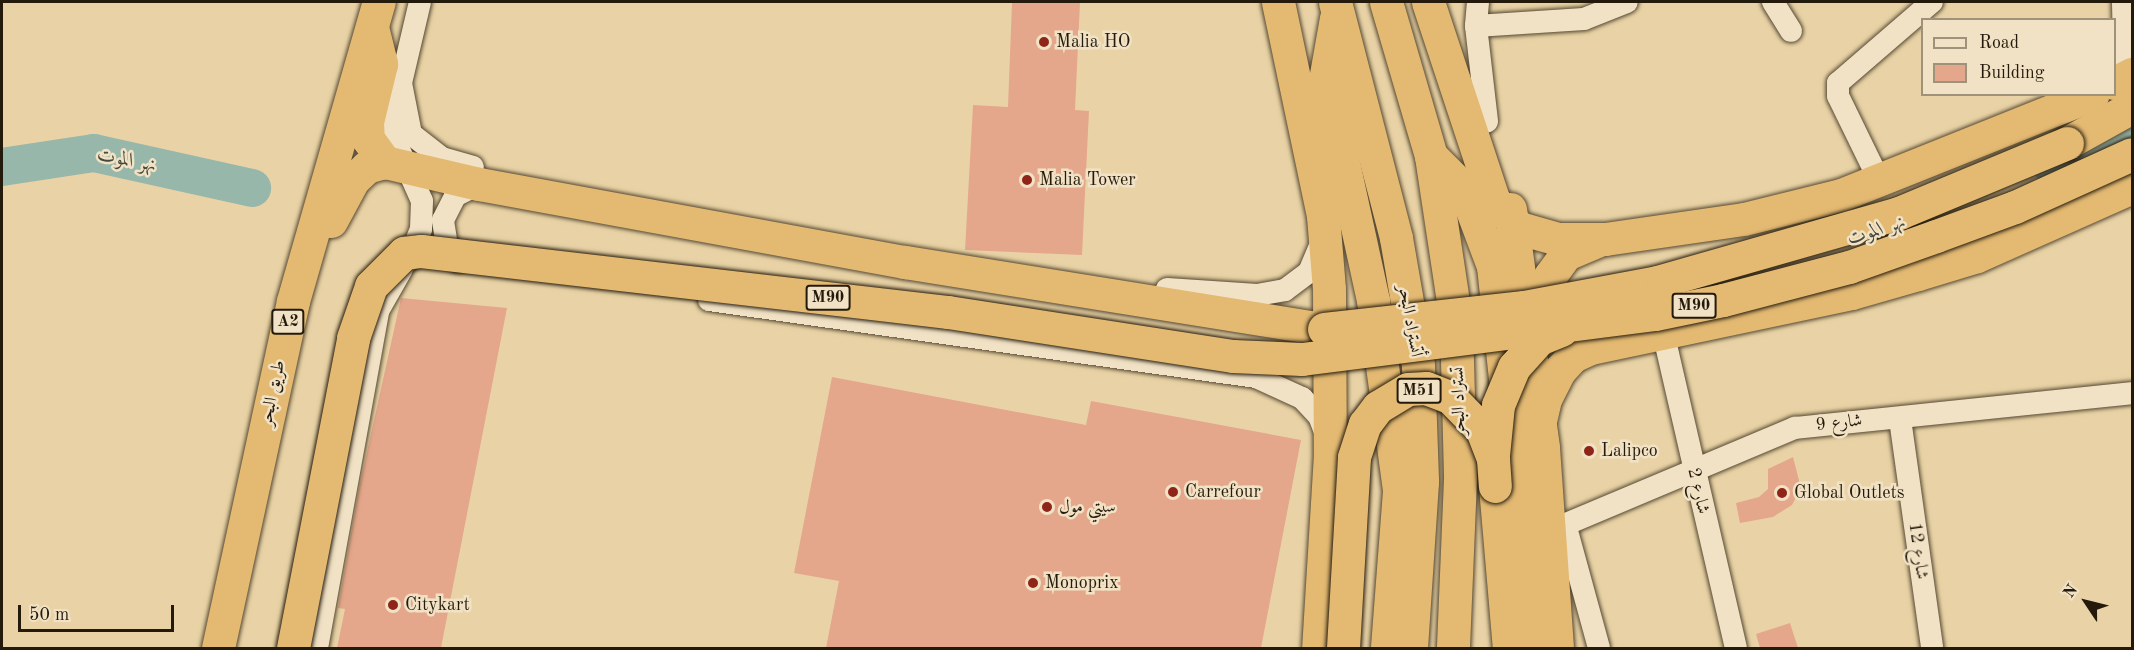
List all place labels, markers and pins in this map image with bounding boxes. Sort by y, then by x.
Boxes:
place label: Malia HO [1056,31,1130,53]
marker: Malia HO [1037,35,1051,49]
place label: Malia Tower [1039,169,1136,191]
marker: Malia Tower [1020,173,1034,187]
place label: Lalipco [1601,440,1658,462]
marker: Lalipco [1582,444,1596,458]
place label: Carrefour [1185,481,1261,503]
place label: Global Outlets [1794,482,1905,504]
marker: Carrefour [1166,485,1180,499]
marker: Global Outlets [1775,486,1789,500]
place label: سيتي مول [1059,496,1116,518]
marker: سيتي مول [1040,500,1054,514]
place label: Monoprix [1045,572,1119,594]
marker: Monoprix [1026,576,1040,590]
place label: Citykart [405,594,470,616]
marker: Citykart [386,598,400,612]

